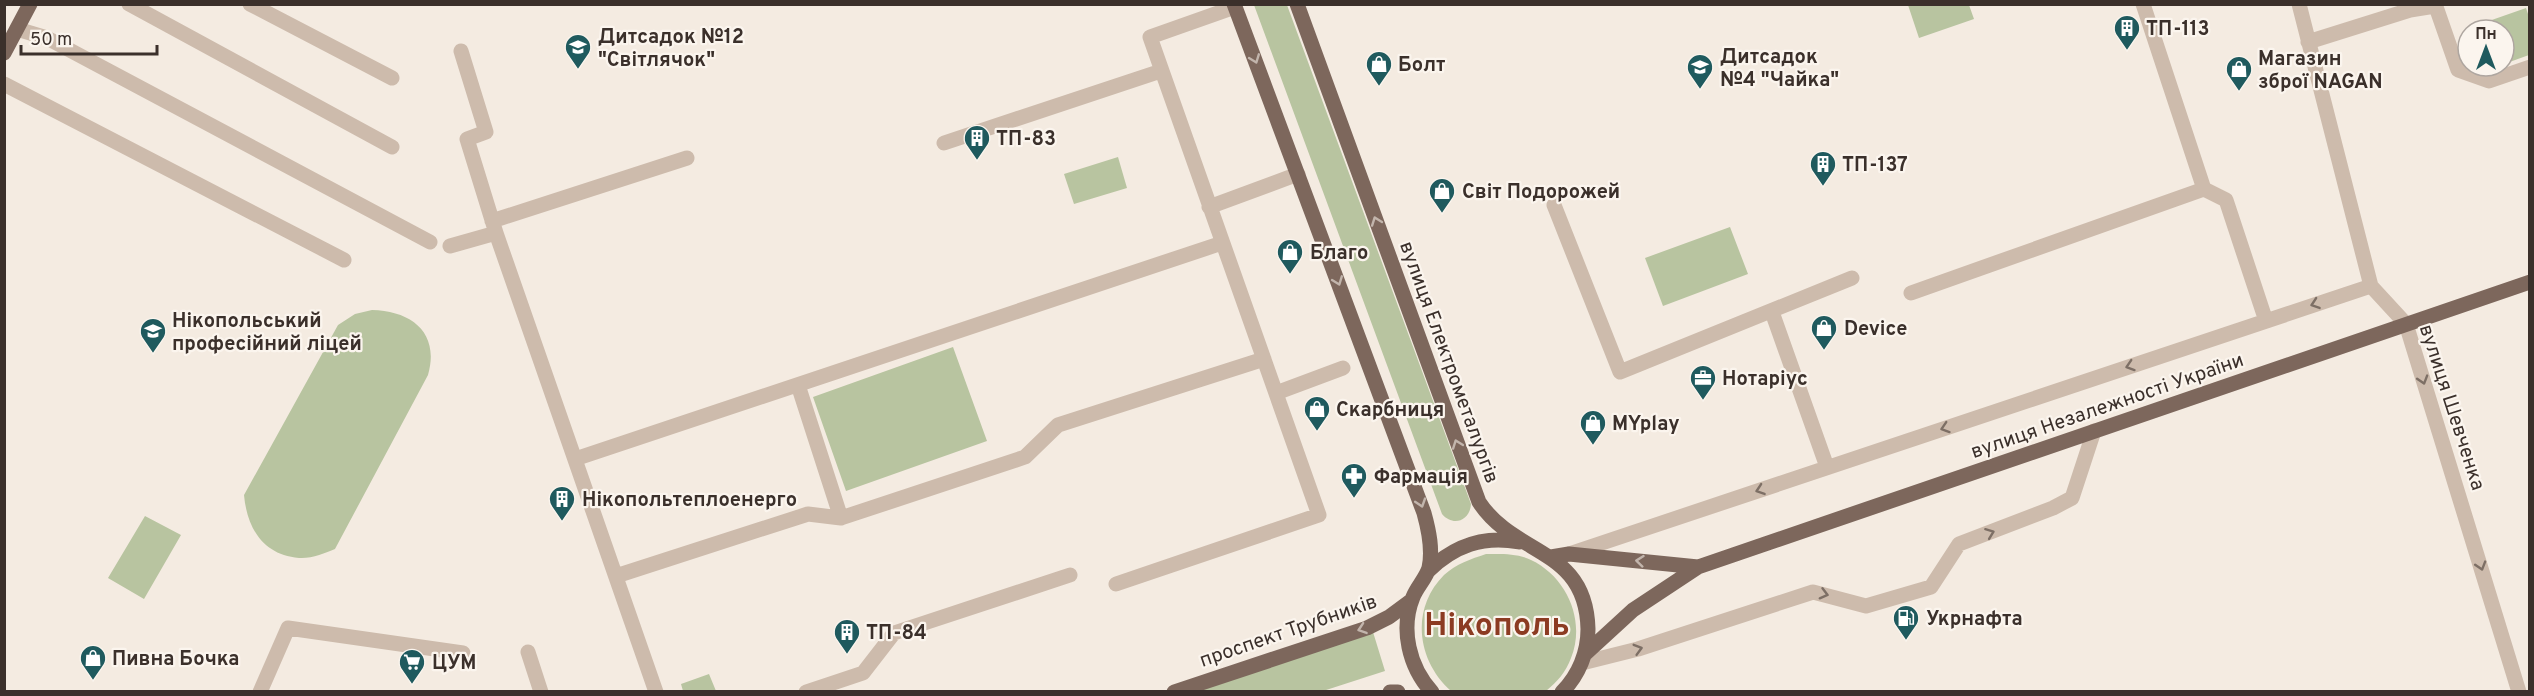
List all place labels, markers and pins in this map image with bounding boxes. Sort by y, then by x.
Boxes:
building icon: ТП-113 [2112,13,2142,51]
place label: ТП-113 [2146,17,2209,43]
place label: Дитсадок №12 "Світлячок" [598,25,744,74]
school or university icon: Дитсадок №12 "Світлячок" [563,32,593,70]
place label: Дитсадок №4 "Чайка" [1720,45,1839,94]
place label: Магазин зброї NAGAN [2258,47,2383,96]
shop icon: Болт [1364,49,1394,87]
school or university icon: Дитсадок №4 "Чайка" [1685,52,1715,90]
place label: Болт [1398,53,1445,79]
shop icon: Магазин зброї NAGAN [2224,54,2254,92]
building icon: ТП-83 [962,123,992,161]
place label: ТП-83 [996,127,1056,153]
building icon: ТП-137 [1808,149,1838,187]
place label: ТП-137 [1842,153,1908,179]
shop icon: Світ Подорожей [1427,176,1457,214]
place label: Світ Подорожей [1462,180,1620,206]
shop icon: Благо [1275,237,1305,275]
place label: Благо [1310,241,1368,267]
place label: Нікопольський професійний ліцей [172,309,362,358]
shop icon: Device [1809,313,1839,351]
school or university icon: Нікопольський професійний ліцей [138,316,168,354]
place label: Device [1844,317,1907,343]
office icon: Нотаріус [1688,363,1718,401]
place label: Нотаріус [1722,367,1808,393]
shop icon: Скарбниця [1302,394,1332,432]
place label: Скарбниця [1336,398,1444,424]
shop icon: MYplay [1578,408,1608,446]
place label: MYplay [1612,412,1680,438]
pharmacy icon: Фармація [1339,461,1369,499]
place label: Фармація [1374,465,1468,491]
building icon: Нікопольтеплоенерго [547,484,577,522]
place label: Нікопольтеплоенерго [582,488,797,514]
fuel station icon: Укрнафта [1891,603,1921,641]
place label: Укрнафта [1926,607,2023,633]
building icon: ТП-84 [832,617,862,655]
place label: ТП-84 [866,621,927,647]
shop icon: Пивна Бочка [78,643,108,681]
place label: Пивна Бочка [112,647,240,673]
supermarket icon: ЦУМ [397,647,427,685]
place label: ЦУМ [432,651,477,677]

